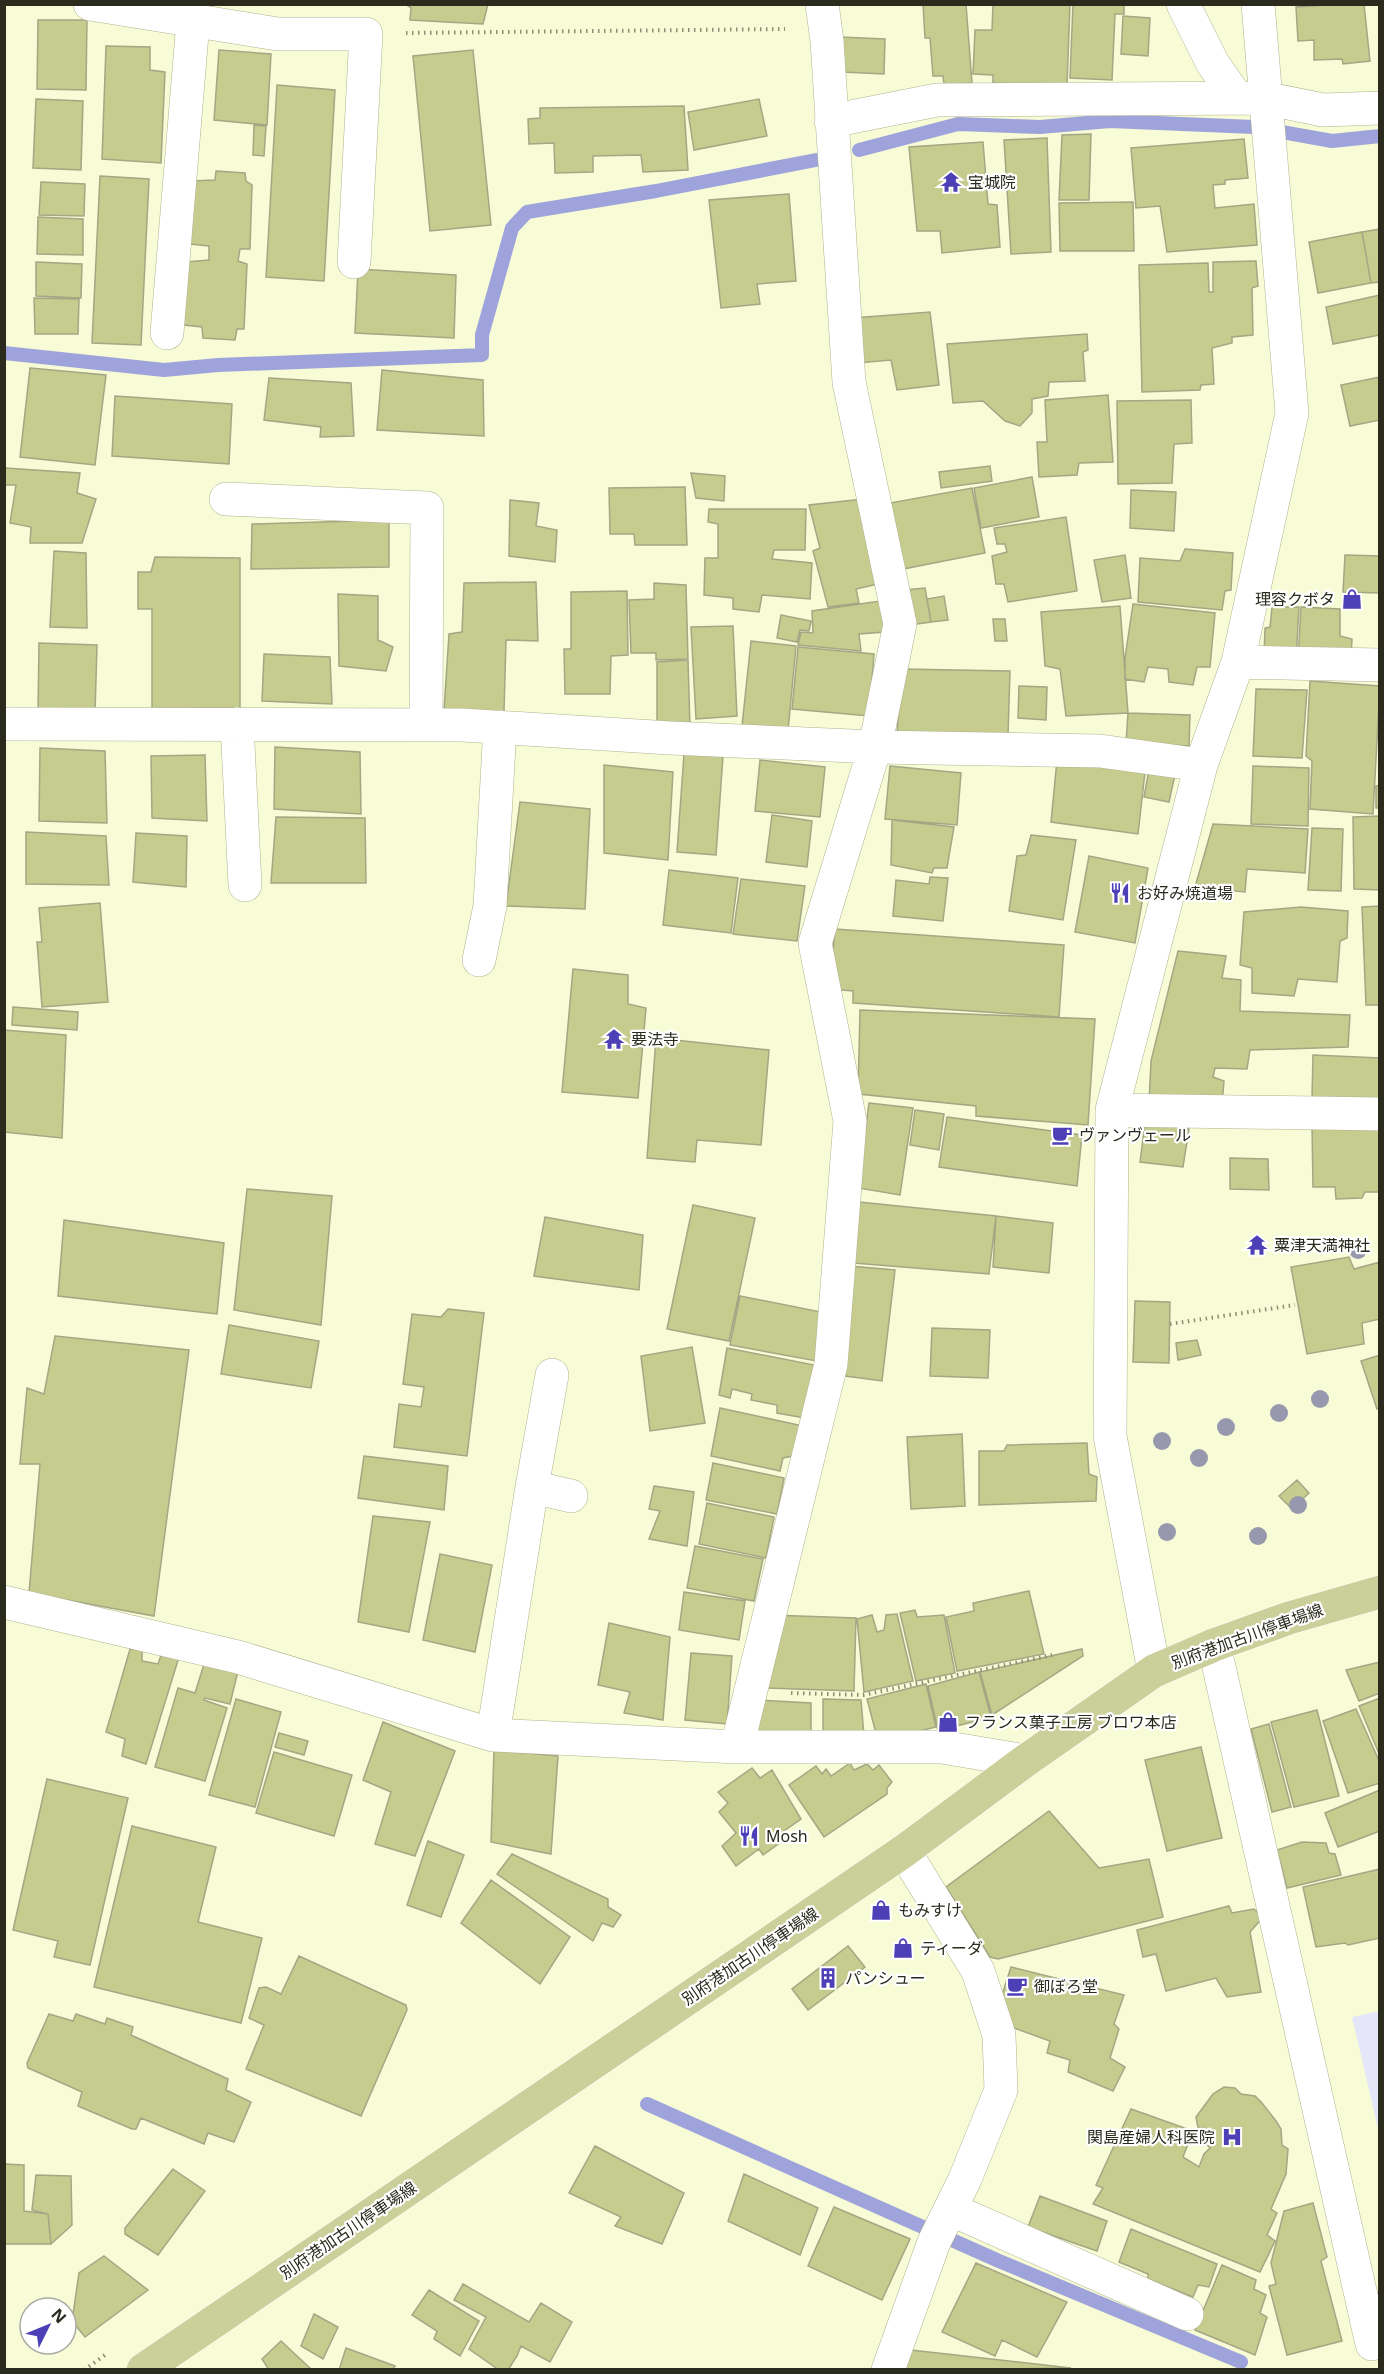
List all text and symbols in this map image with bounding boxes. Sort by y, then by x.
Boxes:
temple icon: 宝城院 [939,170,963,194]
place label: 宝城院 [968,171,1016,193]
shop icon: 理容クボタ [1340,587,1364,611]
place label: 理容クボタ [1255,588,1335,610]
restaurant icon: お好み焼道場 [1108,881,1132,905]
place label: お好み焼道場 [1137,882,1233,904]
temple icon: 要法寺 [602,1027,626,1051]
place label: 要法寺 [631,1028,679,1050]
cafe icon: ヴァンヴェール [1050,1123,1074,1147]
place label: ヴァンヴェール [1079,1124,1191,1146]
temple icon: 粟津天満神社 [1245,1233,1269,1257]
place label: 粟津天満神社 [1274,1234,1370,1256]
street label: 別府港加古川停車場線 [1168,1598,1326,1674]
shop icon: フランス菓子工房 ブロワ本店 [936,1710,960,1734]
place label: フランス菓子工房 ブロワ本店 [965,1711,1177,1733]
restaurant icon: Mosh [737,1824,761,1848]
place label: Mosh [766,1825,808,1847]
shop icon: もみすけ [869,1898,893,1922]
place label: もみすけ [898,1899,962,1921]
street label: 別府港加古川停車場線 [678,1902,822,2010]
shop icon: ティーダ [891,1936,915,1960]
place label: ティーダ [920,1937,983,1959]
building icon: パンシュー [816,1966,840,1990]
place label: パンシュー [845,1967,926,1989]
cafe icon: 御ぼろ堂 [1005,1974,1029,1998]
place label: 御ぼろ堂 [1034,1975,1098,1997]
hospital icon: 関島産婦人科医院 [1220,2125,1244,2149]
place label: 関島産婦人科医院 [1087,2126,1215,2148]
street label: 別府港加古川停車場線 [276,2176,420,2284]
north arrow [18,2296,78,2356]
text: N [46,2304,71,2328]

